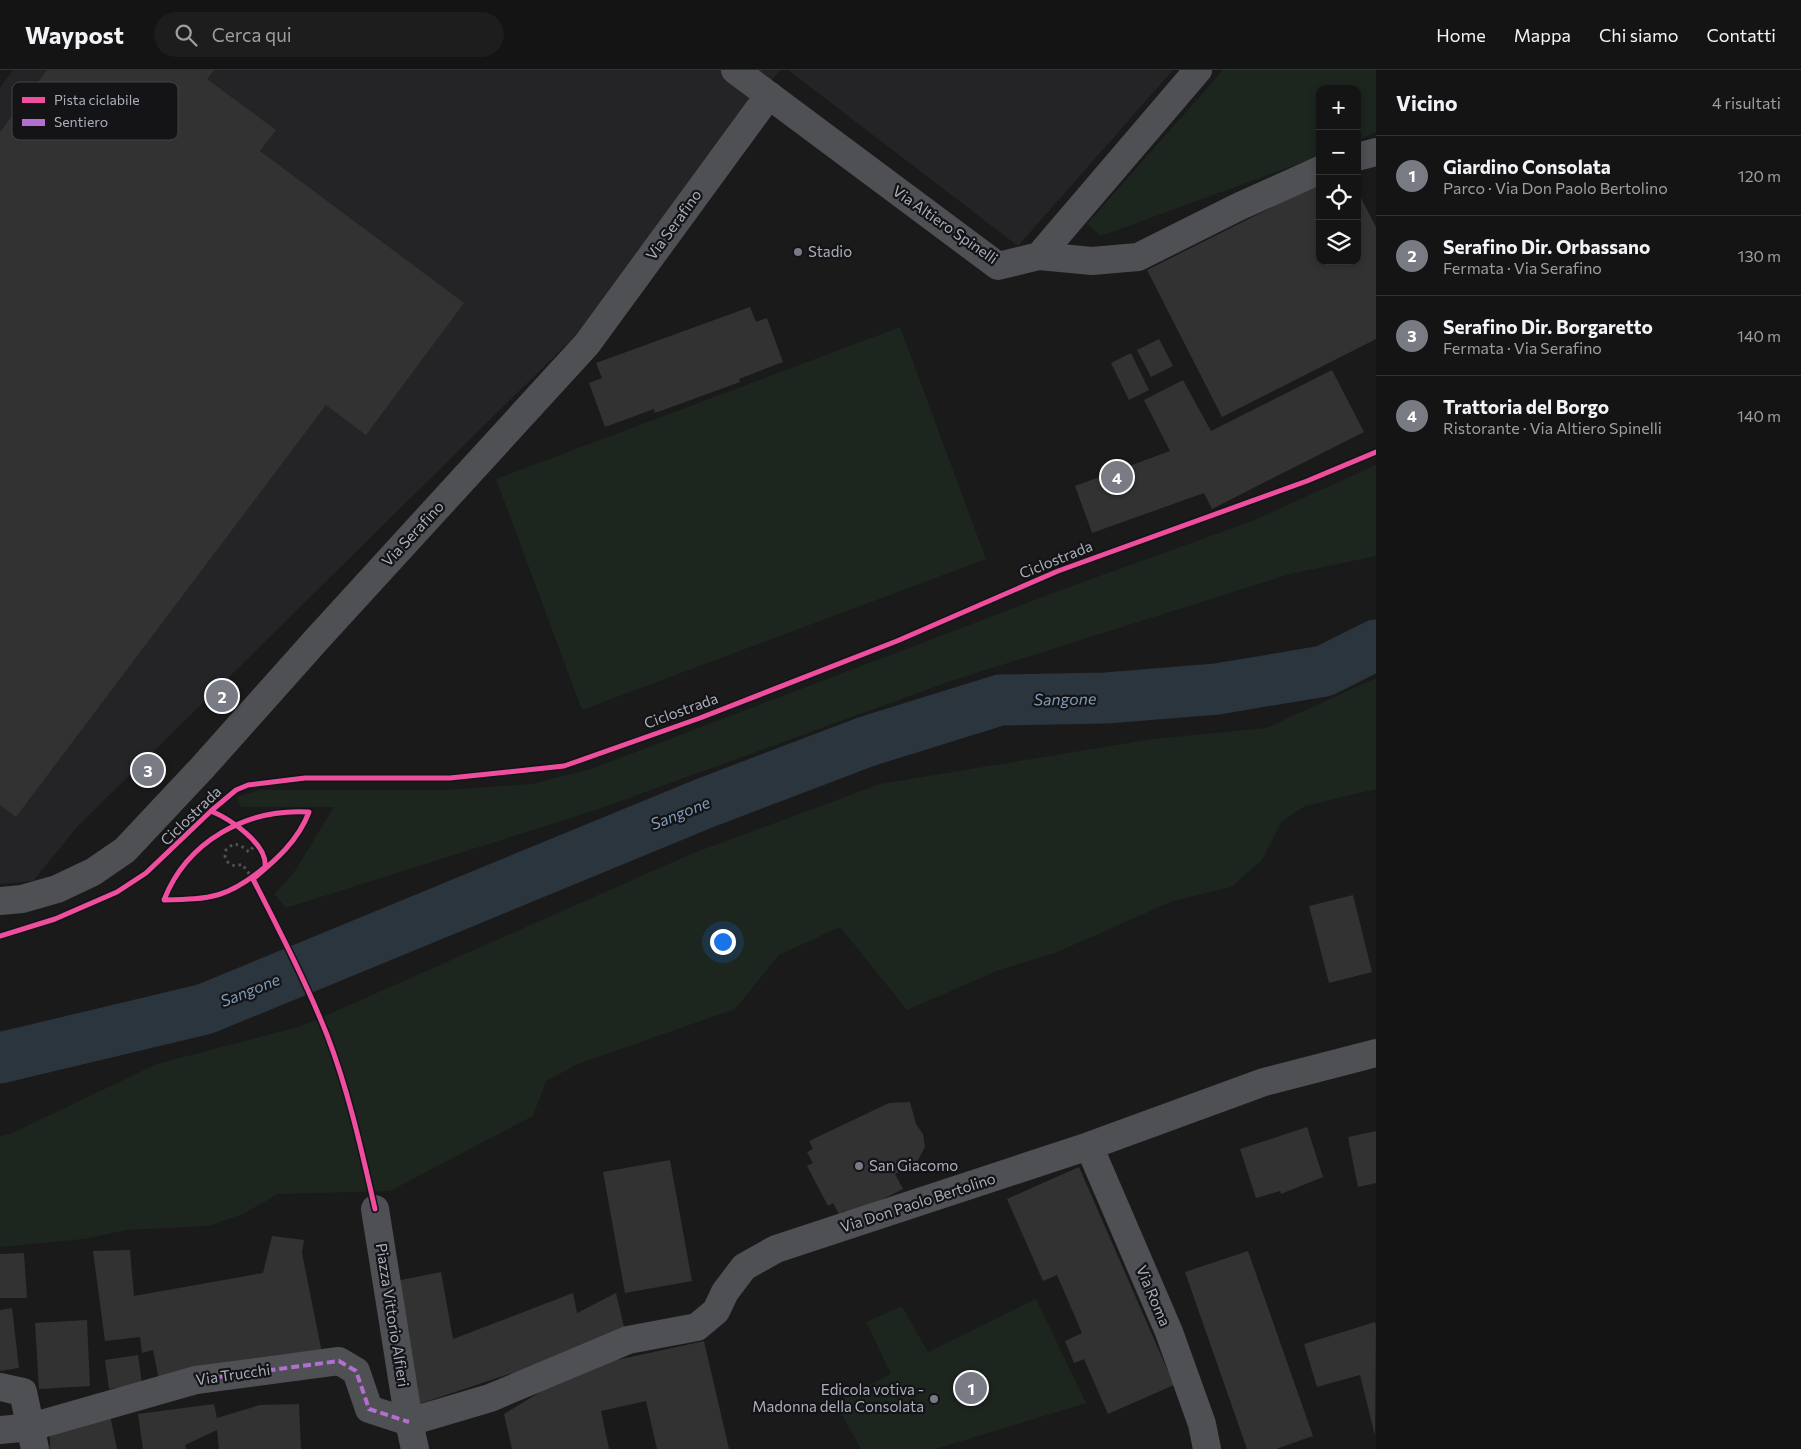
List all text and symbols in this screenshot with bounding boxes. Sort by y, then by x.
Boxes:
search box [154,12,504,57]
text: Waypost [25,20,124,49]
icon: search [172,21,200,49]
text: Cerca qui [212,23,292,46]
text: Home [1436,24,1486,46]
text: Mappa [1514,24,1571,46]
text: Chi siamo [1599,24,1678,46]
text: Contatti [1706,24,1776,46]
legend [12,82,178,140]
map controls [1316,85,1361,265]
button: + [1316,85,1361,130]
text: Vicino [1396,90,1457,115]
text: Pista ciclabile [54,91,140,108]
text: 4 risultati [1712,93,1781,112]
text: Sentiero [54,113,108,130]
button: − [1316,130,1361,175]
text: Giardino Consolata [1443,155,1611,178]
text: 1 [1408,166,1416,185]
text: 120 m [1738,166,1781,185]
button: locate [1316,175,1361,220]
text: Parco · Via Don Paolo Bertolino [1443,178,1668,197]
street label: Via Altiero Spinelli [890,181,1002,267]
street label: Via Serafino [642,186,705,263]
button: layers [1316,220,1361,265]
text: Serafino Dir. Orbassano [1443,235,1650,258]
place label: Stadio [808,242,852,260]
marker: Stadio [792,246,804,258]
text: 2 [1407,246,1417,265]
text: 130 m [1738,246,1781,265]
text: Fermata · Via Serafino [1443,258,1602,277]
text: Serafino Dir. Borgaretto [1443,315,1653,338]
text: 3 [1407,326,1417,345]
text: 140 m [1737,326,1781,345]
text: Fermata · Via Serafino [1443,338,1602,357]
text: Trattoria del Borgo [1443,395,1609,418]
text: 4 [1407,406,1417,425]
text: 140 m [1737,406,1781,425]
text: Ristorante · Via Altiero Spinelli [1443,418,1662,437]
pin: 4 [1101,458,1133,496]
street label: Via Serafino [378,497,447,570]
street label: Ciclostrada [1016,536,1095,582]
pin: 2 [206,677,238,715]
street label: Ciclostrada [641,688,720,732]
water label: Sangone [1034,688,1097,709]
pin: 3 [132,751,164,789]
street label: Ciclostrada [156,782,224,849]
water label: Sangone [647,792,713,833]
your location [710,929,736,955]
water label: Sangone [217,969,283,1010]
place label: San Giacomo [869,1156,958,1174]
marker: San Giacomo [853,1160,865,1172]
street label: Via Don Paolo Bertolino [838,1168,998,1236]
street label: Piazza Vittorio Alfieri [373,1242,413,1388]
street label: Via Roma [1133,1262,1175,1329]
street label: Via Trucchi [195,1360,271,1388]
pin: 1 [955,1369,987,1407]
place label: Edicola votiva - Madonna della Consolata [752,1380,924,1415]
marker: Edicola votiva - Madonna della Consolata [928,1393,940,1405]

